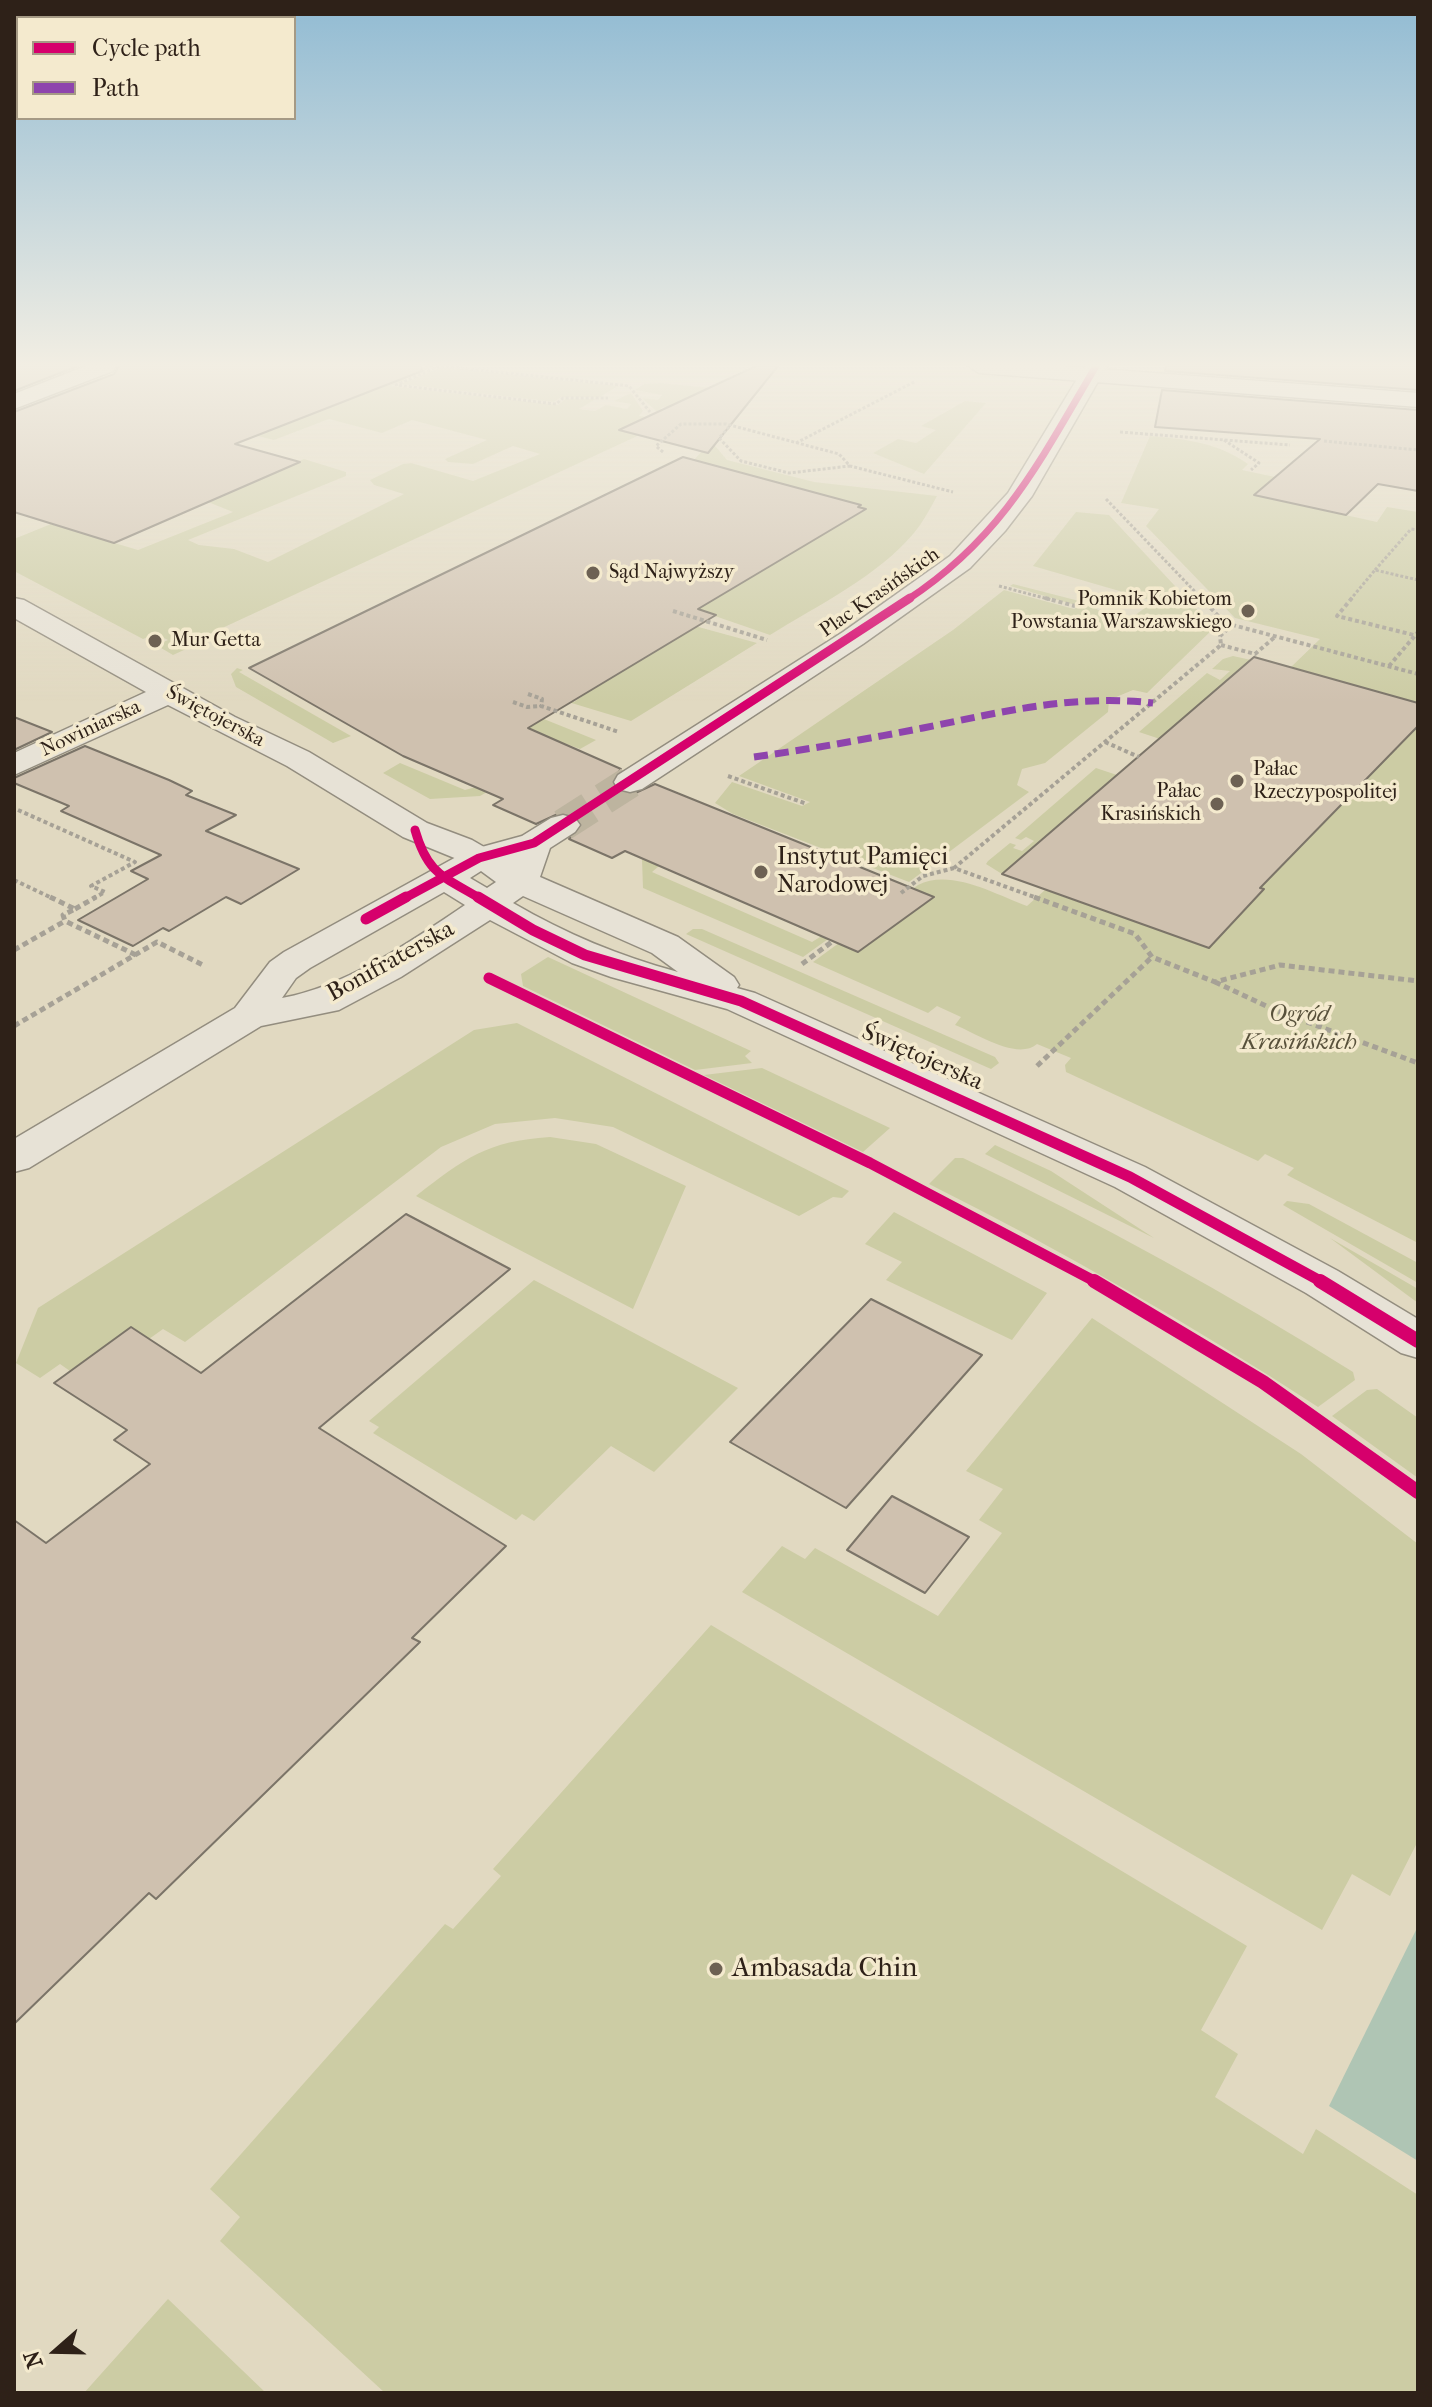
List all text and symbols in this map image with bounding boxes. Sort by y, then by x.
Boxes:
legend [16,16,296,120]
text: Cycle path [92,34,201,62]
text: Path [92,74,139,102]
street label: Plac Krasińskich [816,543,944,643]
place label: Sąd Najwyższy [609,561,734,585]
marker: Sąd Najwyższy [584,564,602,582]
place label: Pomnik Kobietom Powstania Warszawskiego [1011,588,1232,635]
marker: Pomnik Kobietom Powstania Warszawskiego [1239,602,1257,620]
place label: Mur Getta [171,629,261,653]
marker: Mur Getta [146,632,164,650]
street label: Świętojerska [162,681,268,753]
street label: Nowiniarska [37,695,145,763]
place label: Pałac Rzeczypospolitej [1253,758,1397,805]
marker: Pałac Rzeczypospolitej [1228,772,1246,790]
place label: Pałac Krasińskich [1100,780,1201,827]
marker: Pałac Krasińskich [1208,795,1226,813]
place label: Instytut Pamięci Narodowej [777,844,948,900]
marker: Instytut Pamięci Narodowej [752,863,770,881]
street label: Bonifraterska [322,915,460,1009]
park label: Ogród Krasińskich [1241,1001,1357,1057]
street label: Świętojerska [857,1018,987,1098]
place label: Ambasada Chin [732,1952,918,1986]
marker: Ambasada Chin [707,1960,725,1978]
north arrow [16,2311,96,2391]
text: N [18,2347,49,2372]

